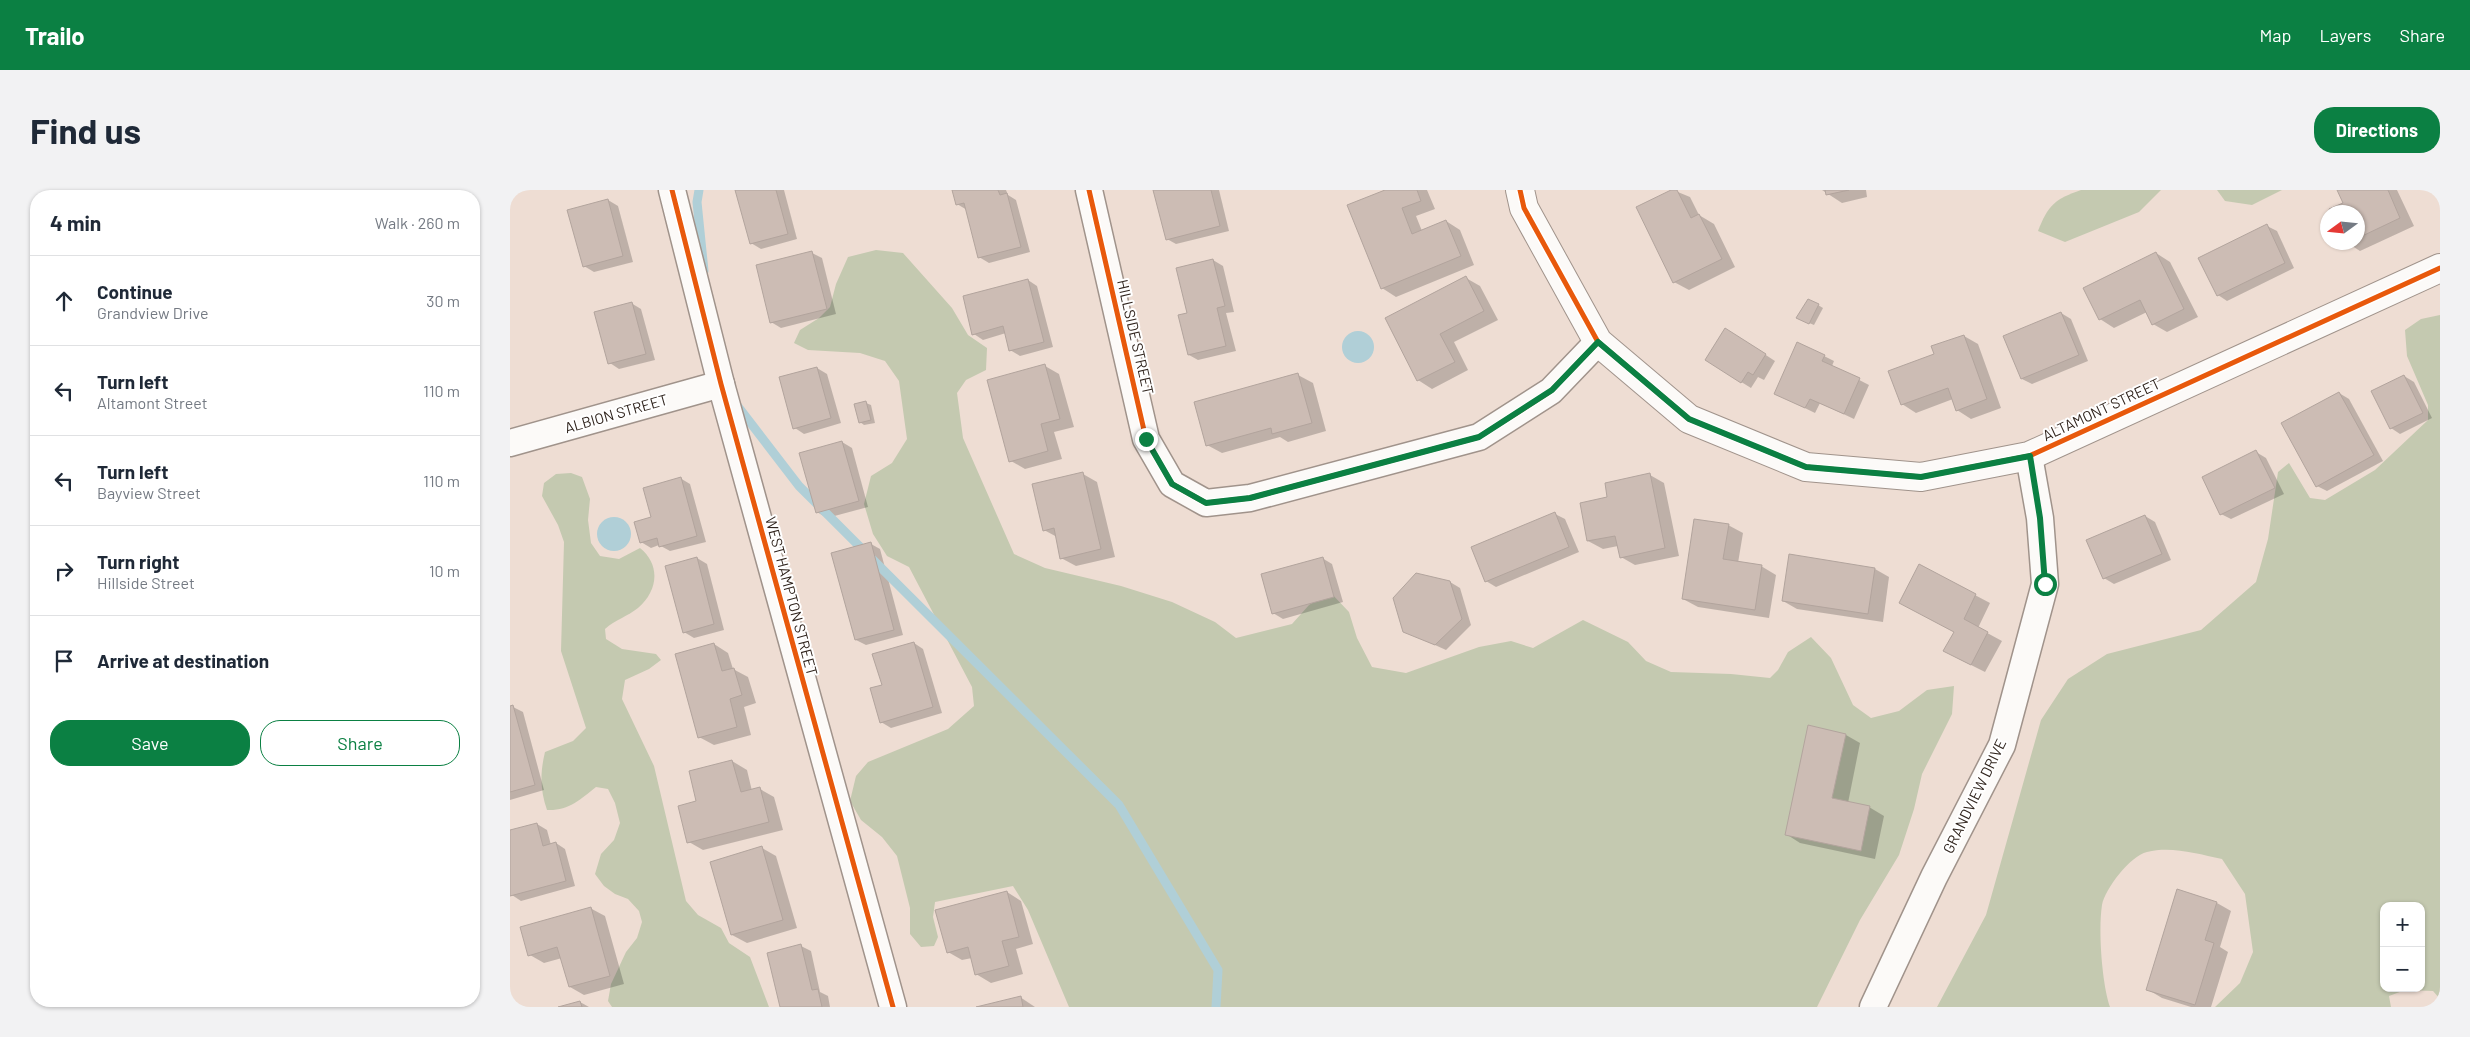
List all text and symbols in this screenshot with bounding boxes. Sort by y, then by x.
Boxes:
text: Trailo [25,21,85,50]
text: Map [2259,24,2291,46]
text: Layers [2319,24,2372,46]
text: Share [2400,24,2445,46]
button: Directions [2314,107,2440,153]
text: Find us [30,109,141,151]
north arrow [2320,205,2365,250]
text: 4 min [50,210,101,235]
text: Walk · 260 m [375,213,460,232]
street label: HILLSIDE STREET [1114,278,1158,396]
text: Continue [97,280,173,303]
icon: ahead [50,287,78,315]
text: 30 m [426,291,460,310]
text: Grandview Drive [97,303,208,322]
text: Turn left [97,370,168,393]
street label: ALTAMONT STREET [2039,374,2163,444]
icon: left [50,377,78,405]
text: 110 m [423,381,460,400]
street label: ALBION STREET [562,390,670,436]
text: Altamont Street [97,393,208,412]
route end [1135,428,1158,451]
text: Turn left [97,460,168,483]
icon: left [50,467,78,495]
text: 110 m [423,471,460,490]
text: Bayview Street [97,483,201,502]
street label: WEST HAMPTON STREET [762,515,822,677]
text: Turn right [97,550,179,573]
icon: right [50,557,78,585]
text: 10 m [429,561,460,580]
text: Hillside Street [97,573,195,592]
route start [2034,573,2057,596]
icon: arrive [50,647,78,675]
text: Arrive at destination [97,649,269,672]
button: Save [50,720,250,766]
button: Share [260,720,460,766]
street label: GRANDVIEW DRIVE [1938,736,2010,856]
map controls [2380,902,2425,992]
button: + [2380,902,2425,947]
button: − [2380,947,2425,992]

